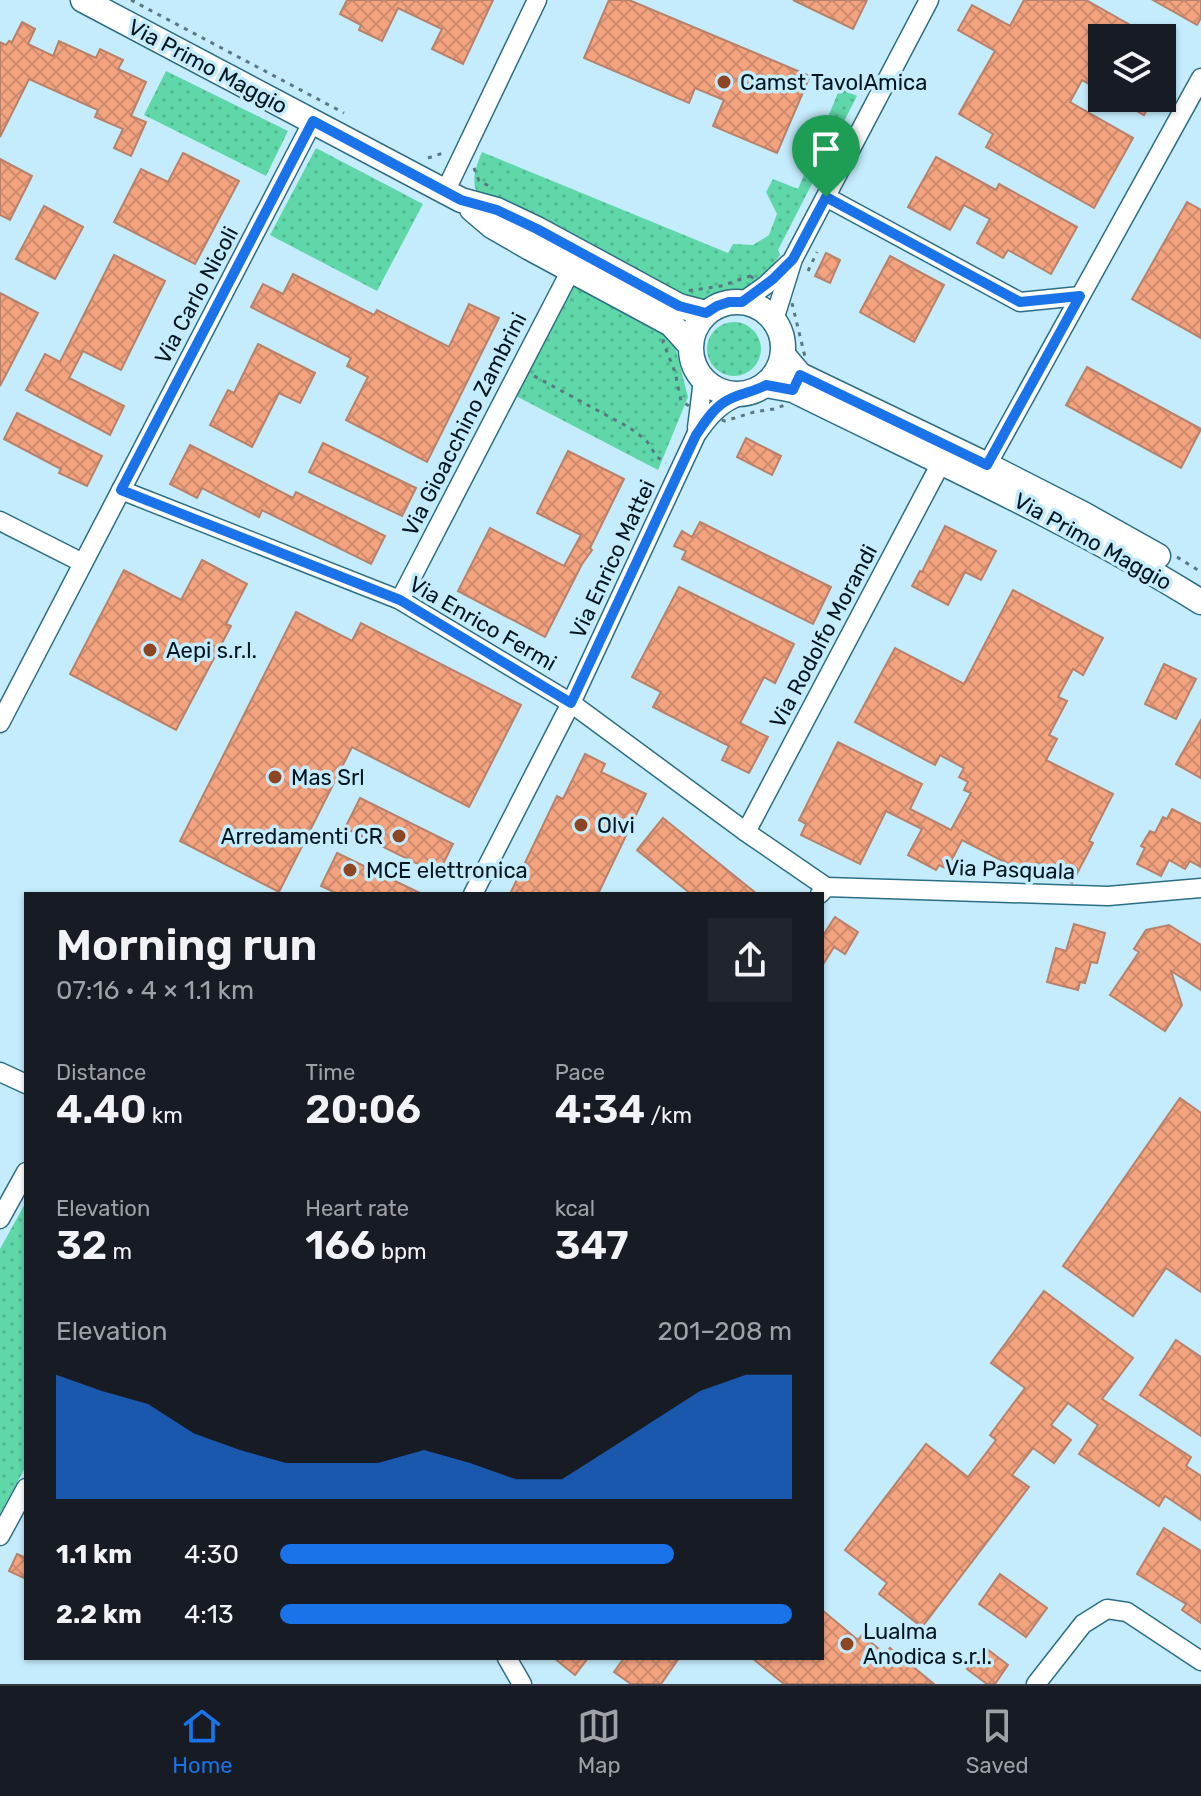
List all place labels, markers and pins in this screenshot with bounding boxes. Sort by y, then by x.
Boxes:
place label: Camst TavolAmica [740,69,927,96]
marker: Camst TavolAmica [715,73,733,91]
pin [792,115,860,197]
place label: Aepi s.r.l. [166,637,257,664]
marker: Aepi s.r.l. [141,641,159,659]
place label: Mas Srl [291,764,365,791]
marker: Mas Srl [266,768,284,786]
place label: Olvi [597,812,635,839]
marker: Olvi [572,816,590,834]
place label: Arredamenti CR [221,823,383,850]
marker: Arredamenti CR [390,827,408,845]
place label: MCE elettronica [366,857,528,884]
marker: MCE elettronica [341,861,359,879]
place label: Lualma Anodica s.r.l. [863,1618,992,1670]
marker: Lualma Anodica s.r.l. [838,1635,856,1653]

